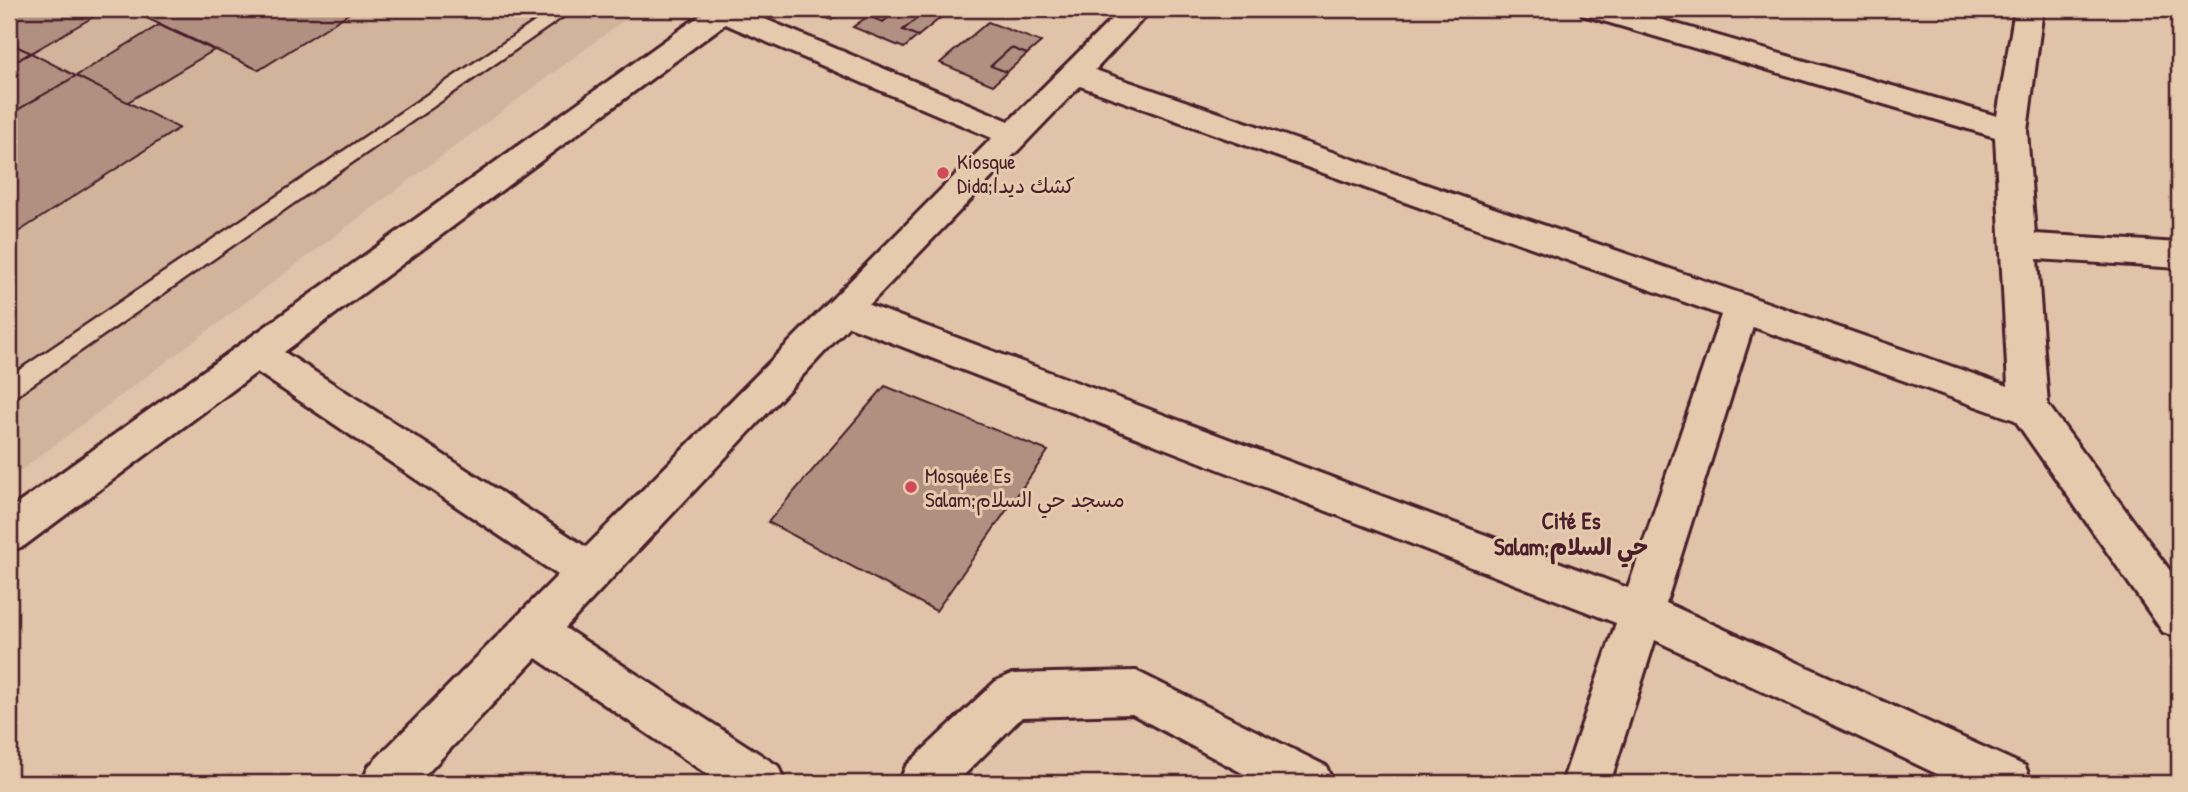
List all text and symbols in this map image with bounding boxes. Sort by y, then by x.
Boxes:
place label: Kiosque Dida;كشك ديدا [957,147,1075,200]
marker: Kiosque Dida;كشك ديدا [935,165,951,181]
place label: Mosquée Es Salam;مسجد حي السلام [925,461,1125,519]
marker: Mosquée Es Salam;مسجد حي السلام [903,479,919,495]
district label: Cité Es Salam;حي السلام [1494,505,1648,568]

